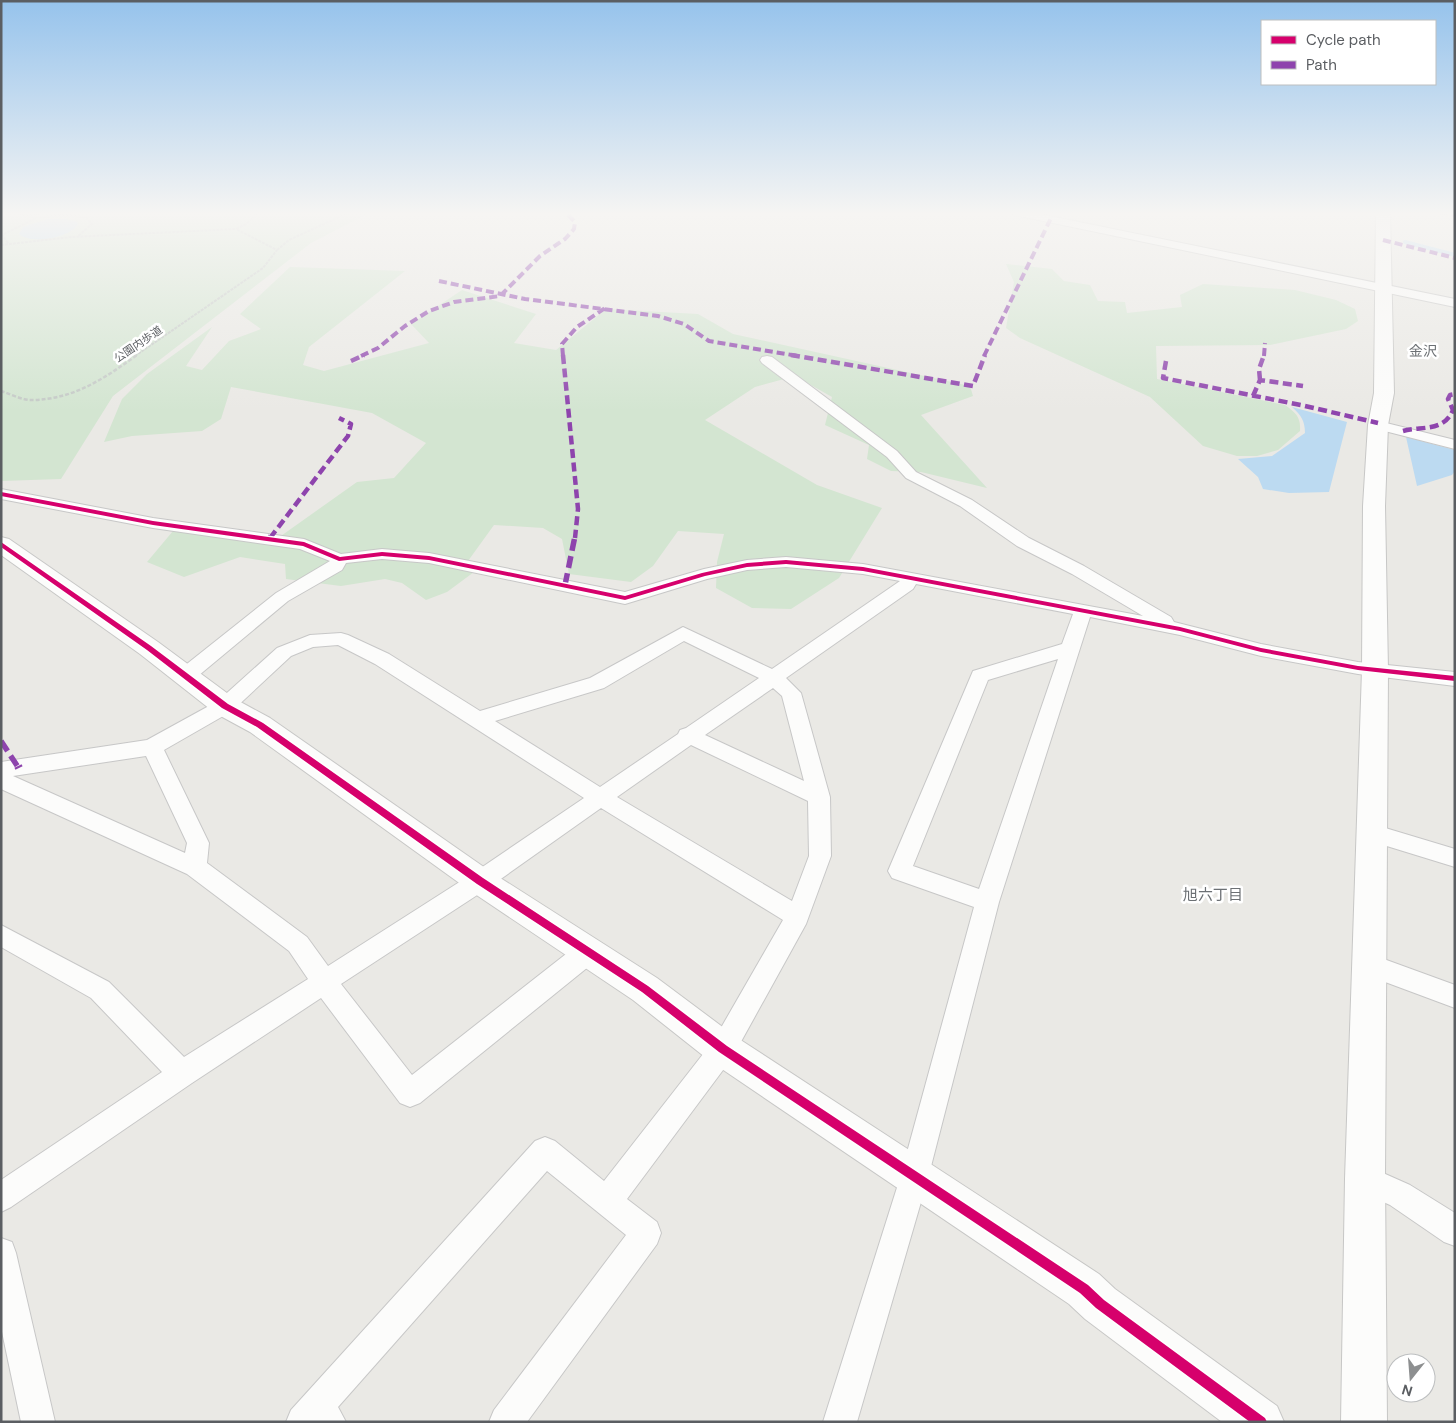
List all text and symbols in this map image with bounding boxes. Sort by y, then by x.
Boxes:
legend [1261,20,1436,85]
text: Cycle path [1306,30,1381,50]
text: Path [1306,55,1337,75]
street label: 公園内歩道 [111,323,165,365]
district label: 金沢 [1409,342,1437,360]
district label: 旭六丁目 [1183,885,1243,905]
north arrow [1386,1353,1436,1403]
text: N [1400,1380,1415,1401]

